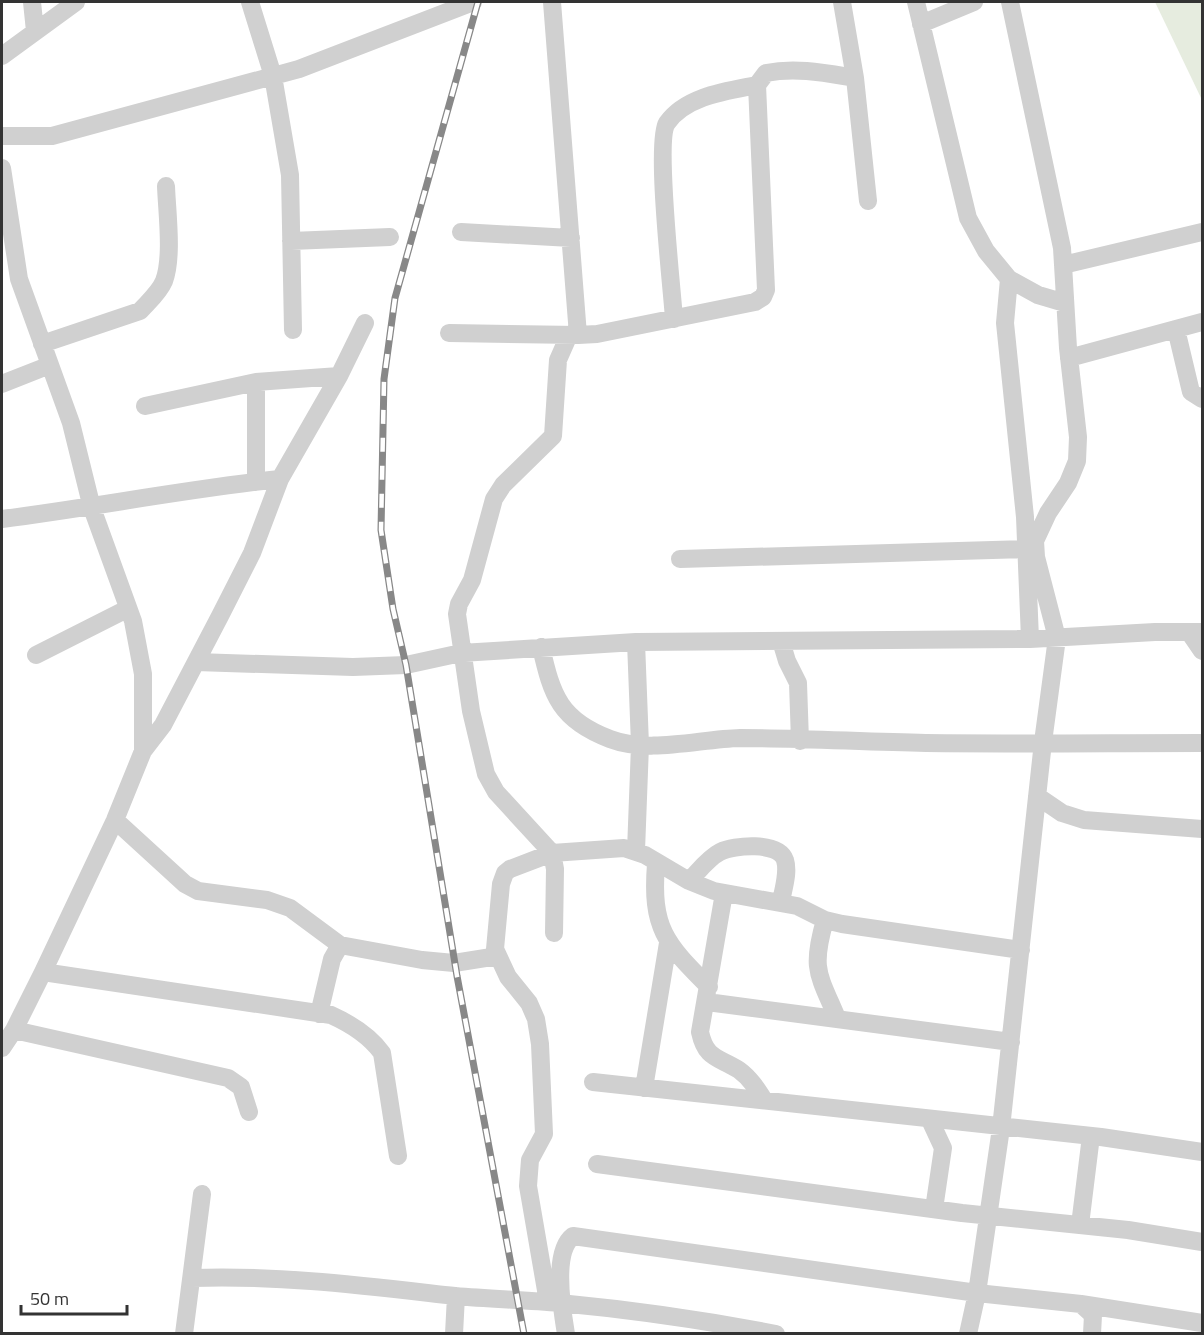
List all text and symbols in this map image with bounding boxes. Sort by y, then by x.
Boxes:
scale bar [21,1278,128,1316]
text: 50 m [30,1285,69,1312]

